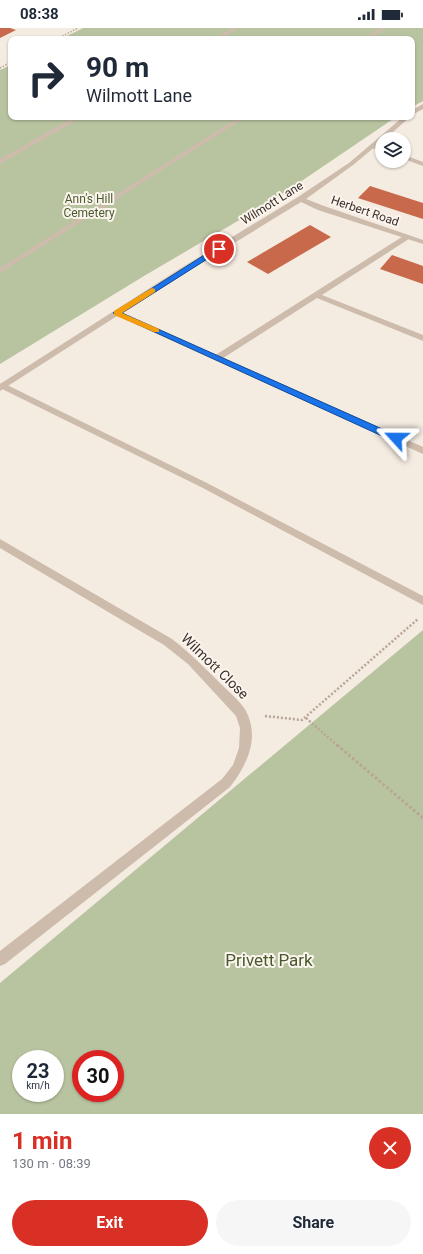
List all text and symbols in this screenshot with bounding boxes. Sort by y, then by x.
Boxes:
text: 08:38 [20,5,59,23]
text: 90 m [86,51,149,84]
icon: right [20,52,72,104]
text: Wilmott Lane [86,85,192,106]
map controls [375,132,411,168]
button: layers [375,132,411,168]
street label: Wilmott Lane [238,178,306,228]
park label: Ann's Hill Cemetery [63,192,115,220]
street label: Herbert Road [329,193,401,229]
pin [202,232,236,266]
icon: arrive [208,238,230,260]
position arrow [375,417,417,459]
street label: Wilmott Close [178,630,252,702]
park label: Privett Park [225,950,313,970]
speed limit sign: 30 [72,1050,124,1102]
text: 23 [27,1059,49,1083]
text: km/h [26,1080,50,1091]
text: 1 min [12,1127,72,1155]
button: close [369,1127,411,1169]
text: 130 m · 08:39 [12,1156,91,1171]
button: Exit [12,1200,208,1246]
button: Share [216,1200,411,1246]

